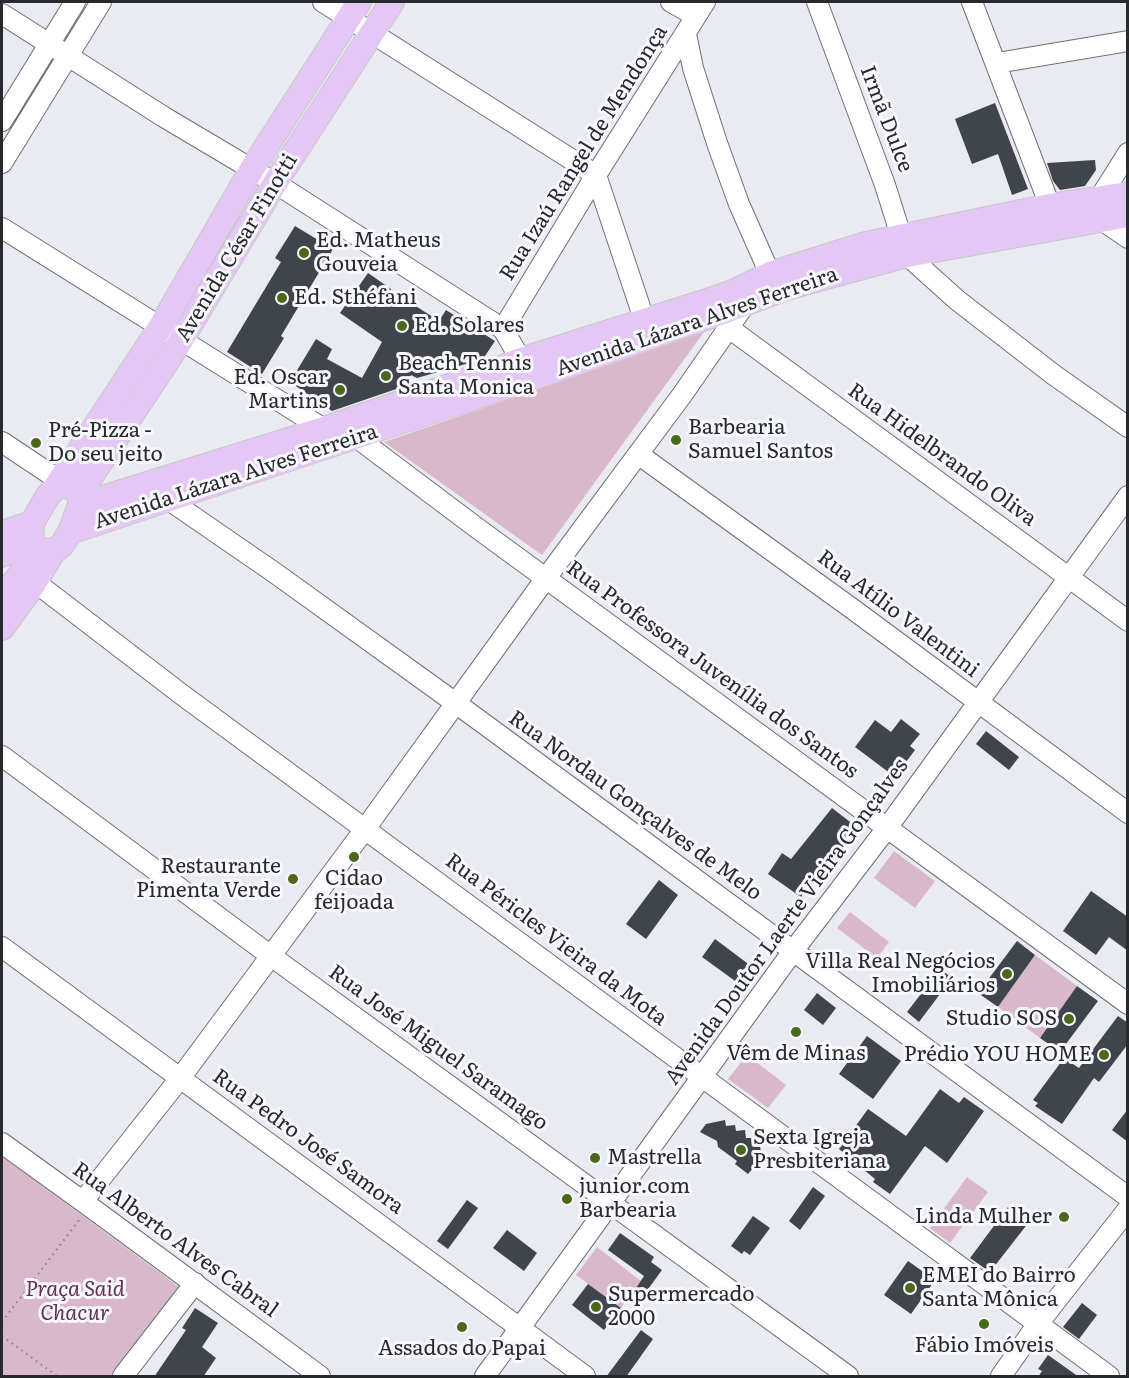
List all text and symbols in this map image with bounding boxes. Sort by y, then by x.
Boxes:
street label: Rua Izaú Rangel de Mendonça [495,21,673,285]
street label: Irmã Dulce [854,62,918,176]
street label: Avenida César Finotti [171,149,303,347]
place label: Ed. Matheus Gouveia [316,228,441,278]
marker: Ed. Matheus Gouveia [297,246,311,260]
street label: Avenida Lázara Alves Ferreira [553,262,841,382]
place label: Ed. Sthéfani [294,285,417,311]
marker: Ed. Sthéfani [275,291,289,305]
place label: Ed. Solares [414,313,524,339]
marker: Ed. Solares [395,319,409,333]
place label: Beach Tennis Santa Monica [398,351,534,401]
place label: Ed. Oscar Martins [234,365,328,415]
marker: Beach Tennis Santa Monica [379,369,393,383]
street label: Rua Hidelbrando Oliva [843,378,1041,532]
marker: Ed. Oscar Martins [333,383,347,397]
place label: Barbearia Samuel Santos [688,415,833,465]
place label: Pré-Pizza - Do seu jeito [48,418,163,468]
street label: Avenida Lázara Alves Ferreira [91,419,381,535]
marker: Barbearia Samuel Santos [669,433,683,447]
marker: Pré-Pizza - Do seu jeito [29,436,43,450]
street label: Rua Atílio Valentini [812,545,984,683]
street label: Rua Professora Juvenília dos Santos [561,556,863,784]
street label: Rua Nordau Gonçalves de Melo [504,706,766,906]
street label: Avenida Doutor Laerte Vieira Gonçalves [660,754,914,1090]
street label: Rua Péricles Vieira da Mota [440,848,672,1032]
marker: Cidao feijoada [347,850,361,864]
place label: Restaurante Pimenta Verde [136,854,281,904]
place label: Cidao feijoada [314,866,394,916]
marker: Restaurante Pimenta Verde [286,872,300,886]
place label: Villa Real Negócios Imobiliários [805,949,995,999]
street label: Rua José Miguel Saramago [323,960,553,1136]
marker: Villa Real Negócios Imobiliários [1000,967,1014,981]
place label: Studio SOS [946,1006,1057,1032]
marker: Studio SOS [1062,1012,1076,1026]
marker: Vêm de Minas [789,1025,803,1039]
place label: Vêm de Minas [727,1041,865,1067]
place label: Prédio YOU HOME [904,1042,1092,1068]
marker: Prédio YOU HOME [1097,1048,1111,1062]
street label: Rua Pedro José Samora [208,1064,408,1220]
place label: Sexta Igreja Presbiteriana [753,1125,886,1175]
marker: Sexta Igreja Presbiteriana [734,1143,748,1157]
place label: Mastrella [607,1145,702,1171]
marker: Mastrella [588,1151,602,1165]
street label: Rua Alberto Alves Cabral [67,1157,283,1323]
place label: junior.com Barbearia [579,1174,690,1224]
marker: junior.com Barbearia [560,1192,574,1206]
place label: Linda Mulher [915,1204,1052,1230]
marker: Linda Mulher [1057,1210,1071,1224]
place label: EMEI do Bairro Santa Mônica [922,1263,1076,1313]
park label: Praça Said Chacur [25,1277,125,1327]
marker: EMEI do Bairro Santa Mônica [903,1281,917,1295]
place label: Supermercado 2000 [608,1282,755,1332]
marker: Supermercado 2000 [589,1300,603,1314]
marker: Fábio Imóveis [977,1317,991,1331]
marker: Assados do Papai [455,1320,469,1334]
place label: Fábio Imóveis [914,1333,1054,1359]
place label: Assados do Papai [378,1336,546,1362]

